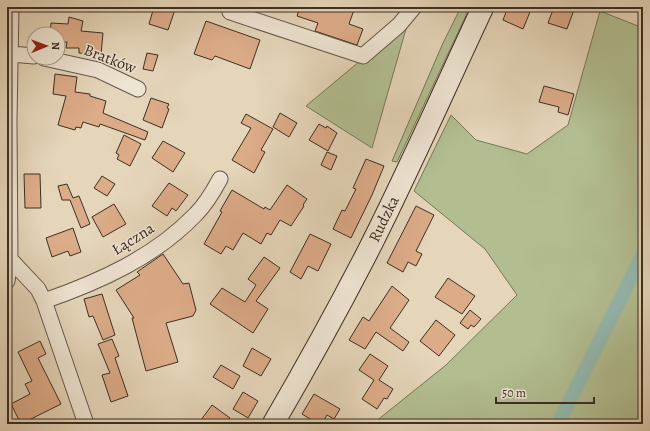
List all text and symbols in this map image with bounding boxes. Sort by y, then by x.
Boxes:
north arrow [26,26,66,66]
street label: Bratków [81,39,140,79]
text: N [48,42,63,50]
street label: Rudzka [363,192,405,246]
street label: Łączna [107,217,159,261]
scale bar [496,379,594,405]
text: 50 m [502,385,526,401]

